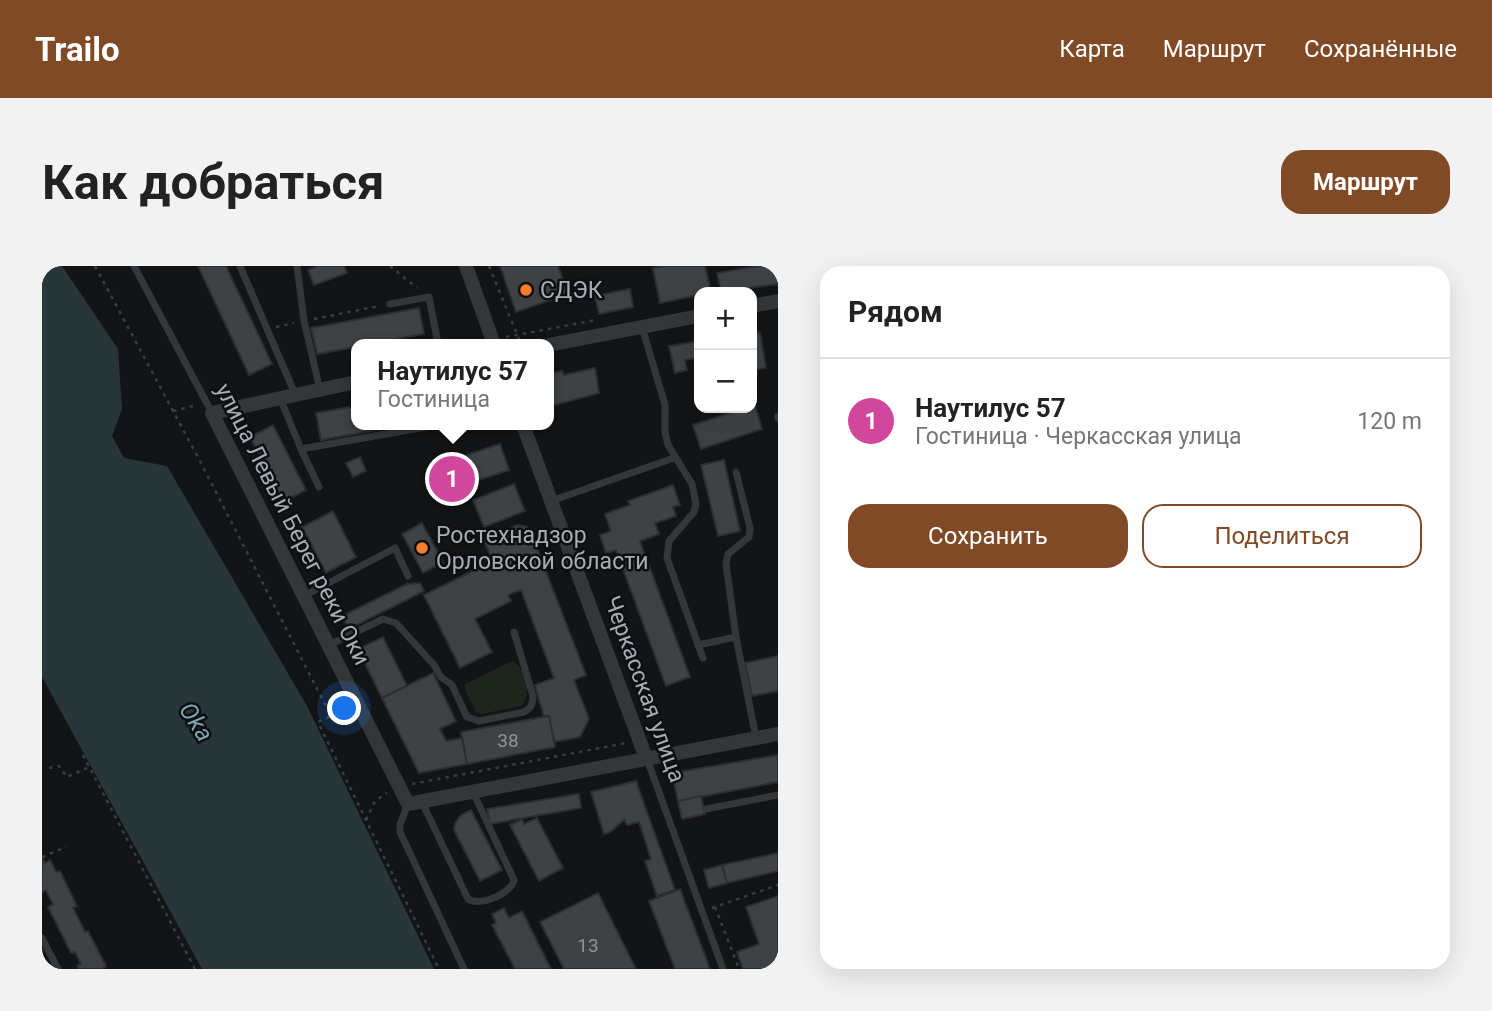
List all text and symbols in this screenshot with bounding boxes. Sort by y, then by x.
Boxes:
text: Trailo [35,30,120,69]
text: Карта [1059,35,1125,63]
text: Маршрут [1163,35,1266,63]
text: Сохранённые [1304,35,1457,63]
button: Маршрут [1281,150,1450,214]
text: Как добраться [42,154,384,211]
place label: СДЭК [540,277,603,304]
marker: СДЭК [518,282,534,298]
map controls [694,287,757,413]
button: + [694,287,757,350]
text: Рядом [848,294,943,329]
popup [351,339,554,430]
button: − [694,350,757,413]
text: Наутилус 57 [377,356,528,386]
street label: улица Левый Берег реки Оки [210,379,376,670]
text: Гостиница [377,386,490,413]
text: Наутилус 57 [915,393,1066,423]
text: 1 [864,408,878,435]
text: 120 m [1357,408,1422,435]
text: Гостиница · Черкасская улица [915,423,1242,450]
pin: 1 [429,453,475,505]
button: Сохранить [848,504,1128,568]
button: Поделиться [1142,504,1422,568]
place label: Ростехнадзор Орловской области [436,522,649,575]
marker: Ростехнадзор Орловской области [414,540,430,556]
street label: Черкасская улица [598,592,691,786]
your location [327,691,361,725]
water label: Oka [173,697,219,747]
house number: 38 [497,729,519,752]
house number: 13 [577,934,599,957]

